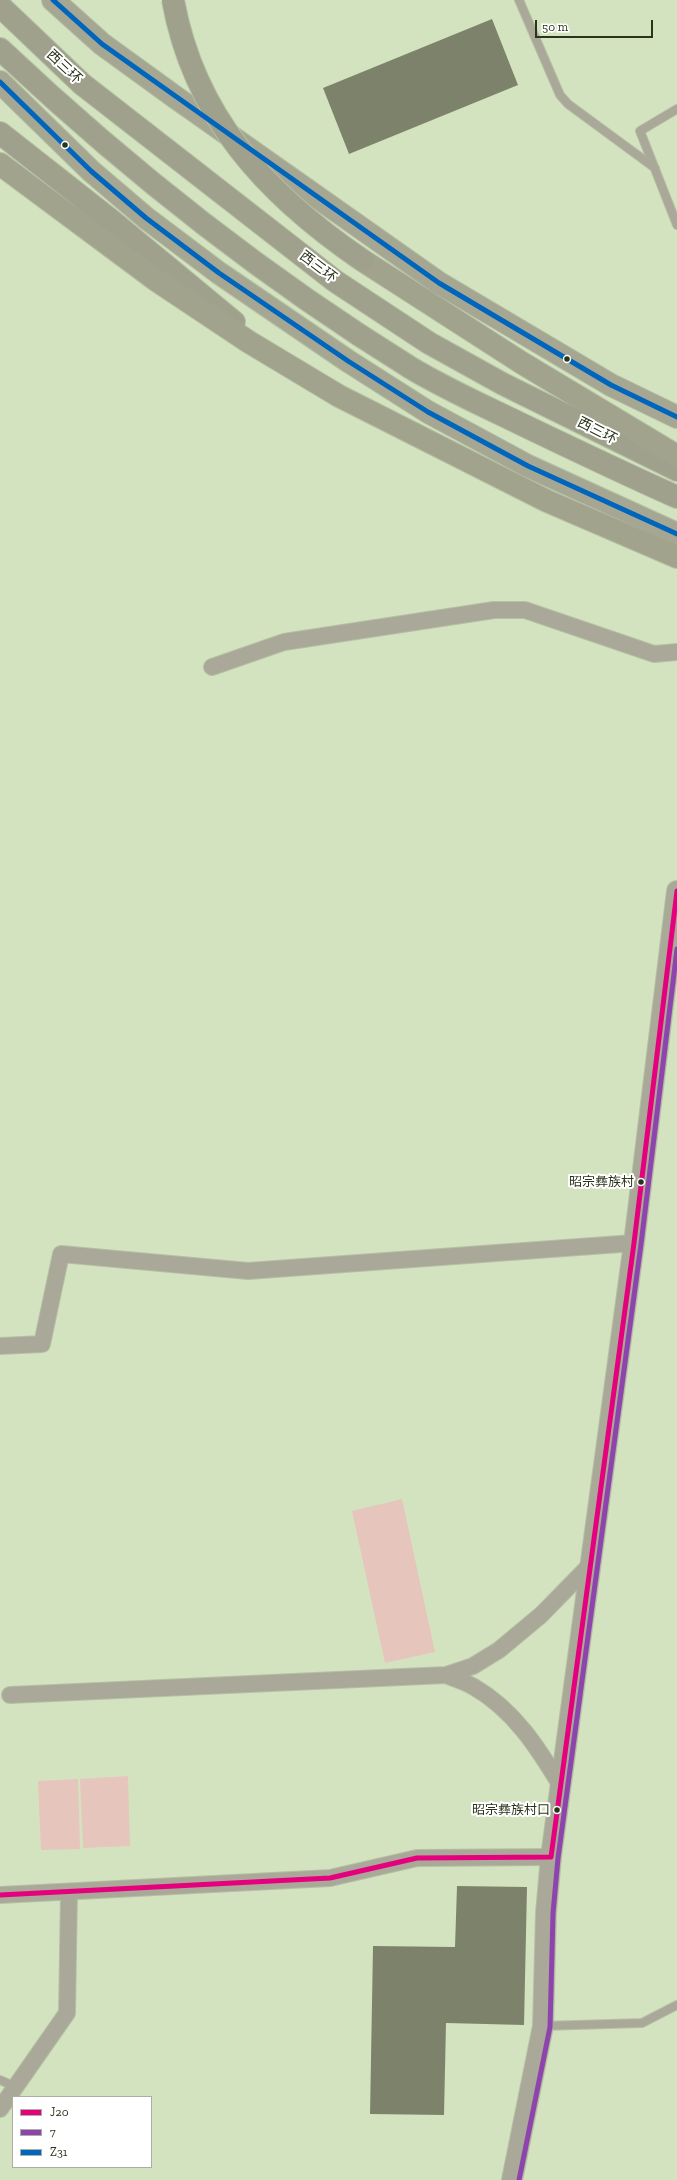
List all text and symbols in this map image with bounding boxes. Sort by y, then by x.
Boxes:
scale bar [537,12,655,38]
text: 50 m [542,20,568,34]
street label: 西三环 [43,47,85,87]
unlabelled marker [60,140,70,150]
street label: 西三环 [296,248,340,286]
unlabelled marker [562,354,572,364]
street label: 西三环 [574,414,620,448]
place label: 昭宗彝族村 [569,1174,634,1190]
marker: 昭宗彝族村 [636,1177,646,1187]
place label: 昭宗彝族村口 [472,1802,550,1818]
marker: 昭宗彝族村口 [552,1805,562,1815]
legend [12,2096,152,2168]
text: J20 [50,2105,69,2119]
text: 7 [50,2125,56,2139]
text: Z31 [50,2145,67,2159]

